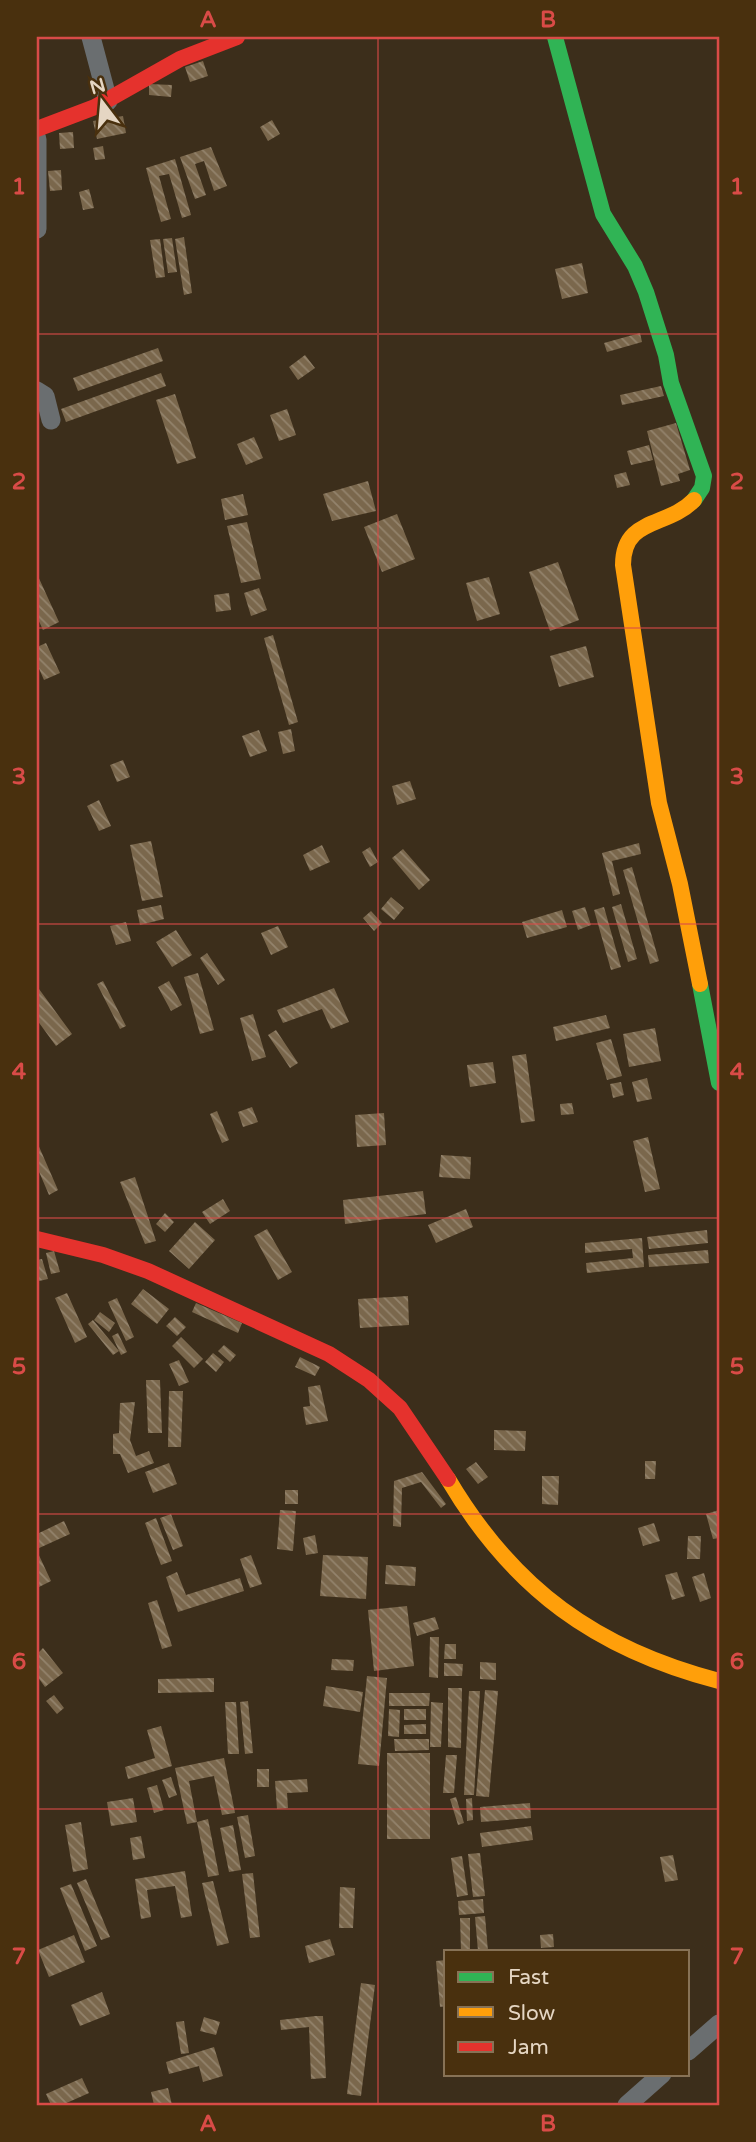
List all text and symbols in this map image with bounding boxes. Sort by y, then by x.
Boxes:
text: A [199,6,217,34]
text: B [540,6,556,34]
north arrow [66,66,136,136]
text: N [87,74,108,99]
text: 1 [12,173,26,201]
text: 1 [730,173,744,201]
text: 2 [12,468,26,496]
text: 2 [730,468,744,496]
text: 3 [12,763,26,791]
text: 3 [730,763,744,791]
text: 4 [12,1058,27,1086]
text: 4 [730,1058,745,1086]
text: 5 [12,1353,26,1381]
text: 5 [730,1353,744,1381]
text: 6 [12,1648,26,1676]
text: 6 [730,1648,744,1676]
text: 7 [12,1943,26,1971]
text: 7 [730,1943,744,1971]
legend [444,1950,690,2076]
text: Fast [508,1965,549,1990]
text: Slow [508,2001,556,2026]
text: Jam [508,2035,549,2060]
text: A [199,2110,217,2138]
text: B [540,2110,556,2138]

